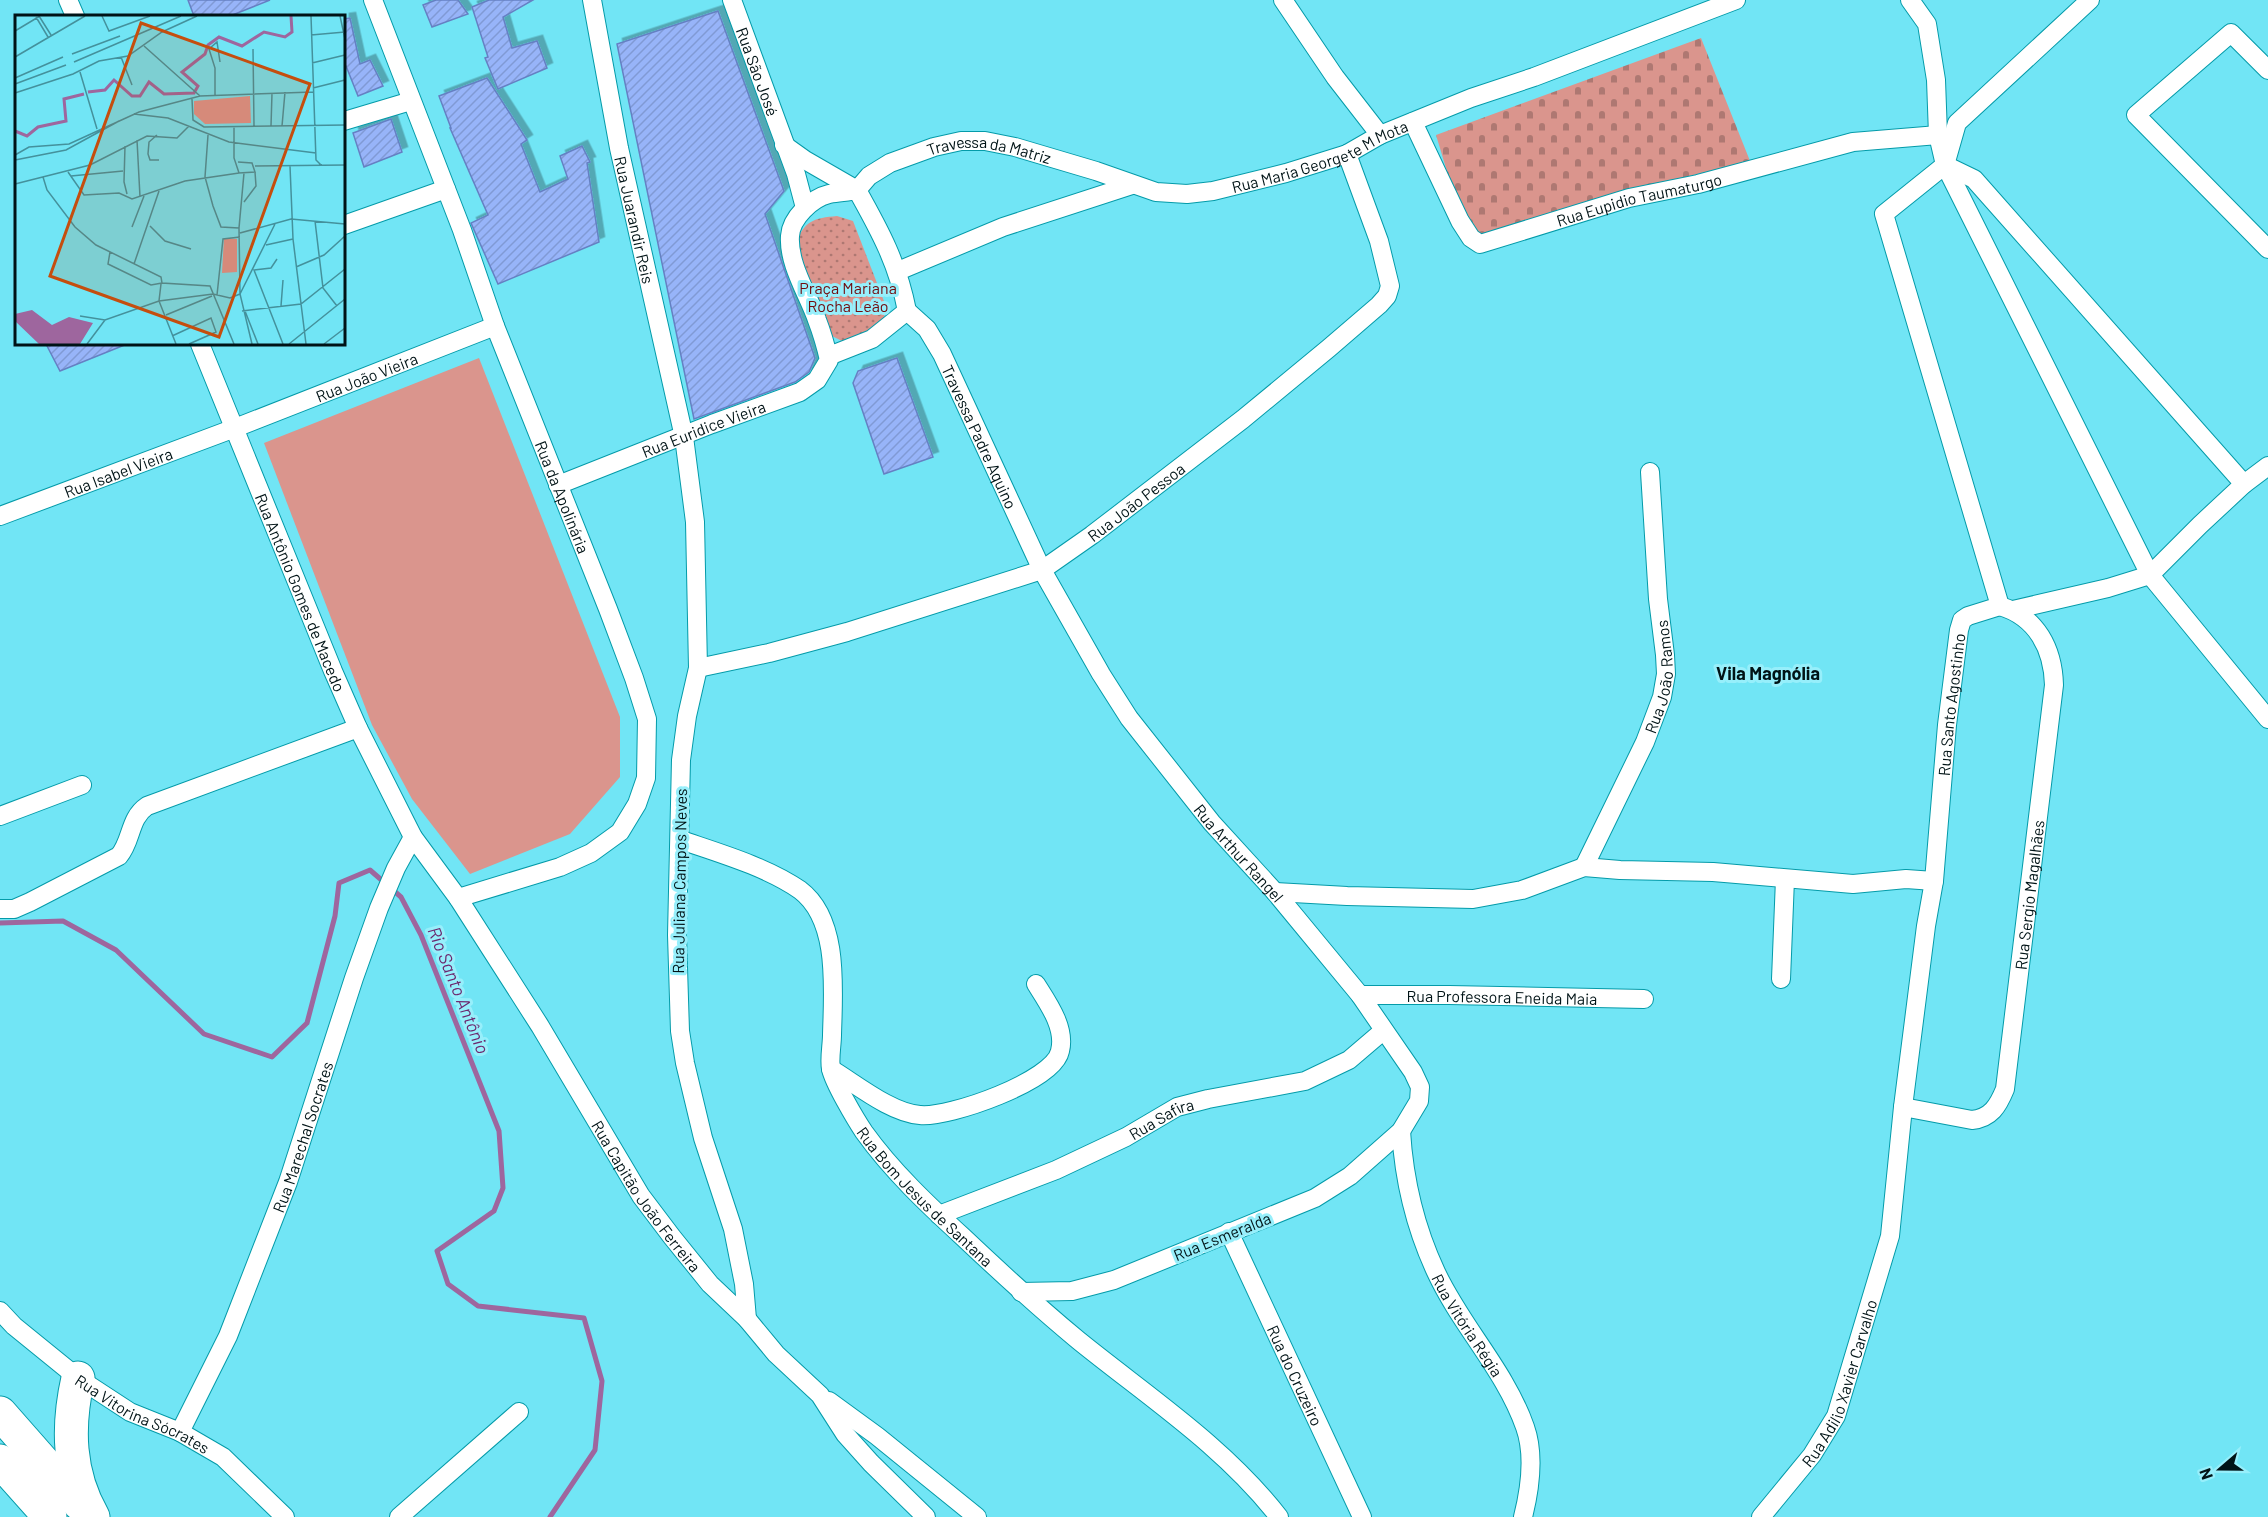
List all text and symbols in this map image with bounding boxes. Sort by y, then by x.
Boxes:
inset map [15,15,345,345]
street label: Rua São José [733,24,783,118]
street label: Rua Maria Georgete M Mota [1230,115,1410,196]
street label: Travessa da Matriz [924,131,1054,167]
street label: Rua Juarandir Reis [612,154,659,285]
street label: Rua Eupidio Taumaturgo [1554,169,1724,229]
park label: Praça Mariana Rocha Leão [799,278,897,315]
street label: Rua João Vieira [313,348,420,405]
street label: Travessa Padre Aquino [939,362,1022,512]
street label: Rua Euridice Vieira [639,396,768,460]
street label: Rua da Apolinária [532,438,594,556]
street label: Rua Isabel Vieira [61,443,175,501]
street label: Rua João Pessoa [1083,458,1188,545]
street label: Rua Antônio Gomes de Macedo [252,490,350,694]
street label: Rua João Ramos [1640,619,1676,736]
street label: Rua Santo Agostinho [1933,632,1968,777]
district label: Vila Magnólia [1716,662,1820,684]
street label: Rua Juliana Campos Neves [668,788,690,974]
street label: Rua Arthur Rangel [1191,800,1288,905]
street label: Rua Sergio Magalhães [2010,819,2047,971]
water label: Rio Santo Antônio [423,923,495,1057]
street label: Rua Professora Eneida Maia [1407,986,1598,1008]
street label: Rua Marechal Socrates [268,1059,336,1215]
street label: Rua Safira [1125,1094,1195,1143]
street label: Rua Capitão João Ferreira [589,1117,705,1275]
street label: Rua Bom Jesus de Santana [854,1123,997,1270]
street label: Rua Esmeralda [1171,1208,1273,1264]
street label: Rua Vitória Régia [1429,1270,1507,1380]
street label: Rua Adilio Xavier Carvalho [1797,1297,1880,1470]
street label: Rua do Cruzeiro [1264,1322,1327,1428]
street label: Rua Vitorina Sócrates [72,1370,213,1457]
north arrow [2190,1439,2250,1499]
text: N [2195,1466,2216,1483]

